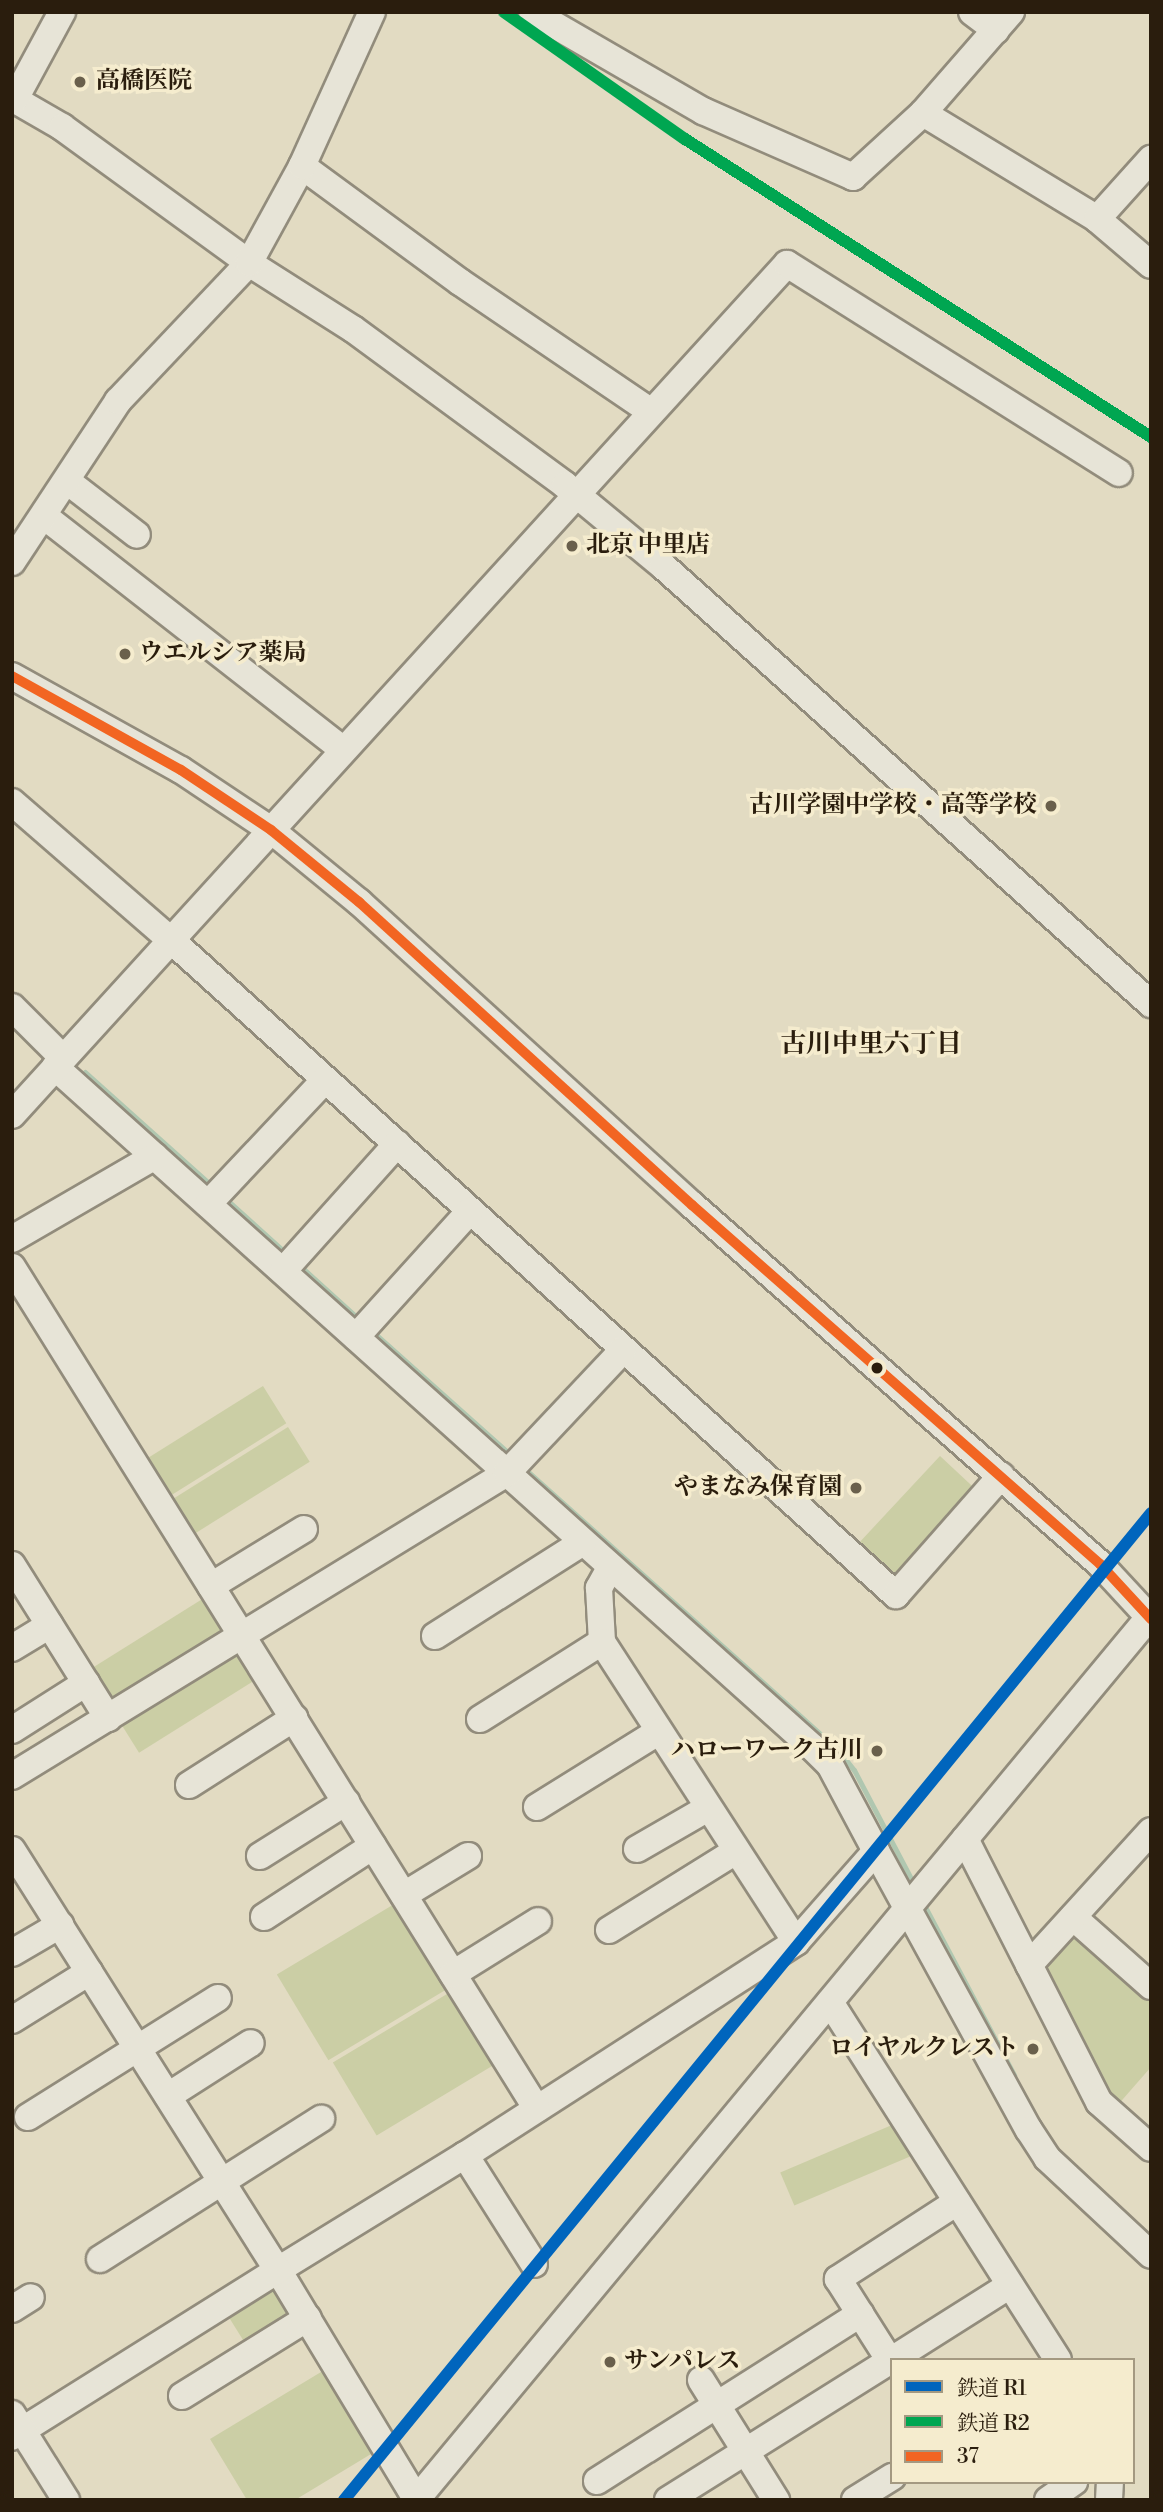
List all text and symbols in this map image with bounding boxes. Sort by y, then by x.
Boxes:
place label: 高橋医院 [96,68,192,96]
marker: 高橋医院 [70,72,90,92]
place label: 北京 中里店 [586,532,710,560]
marker: 北京 中里店 [564,538,580,554]
place label: ウエルシア薬局 [139,640,307,668]
marker: ウエルシア薬局 [117,646,133,662]
place label: 古川学園中学校・高等学校 [749,792,1037,820]
marker: 古川学園中学校・高等学校 [1043,798,1059,814]
district label: 古川中里六丁目 [780,1029,962,1061]
unlabelled marker [870,1361,884,1375]
place label: やまなみ保育園 [674,1474,842,1502]
marker: やまなみ保育園 [848,1480,864,1496]
place label: ハローワーク古川 [671,1737,863,1765]
marker: ハローワーク古川 [869,1743,885,1759]
place label: ロイヤルクレスト [827,2035,1019,2063]
marker: ロイヤルクレスト [1025,2041,1041,2057]
place label: サンパレス [624,2348,744,2376]
marker: サンパレス [602,2354,618,2370]
legend [890,2358,1135,2484]
text: 鉄道 R1 [957,2376,1027,2402]
text: 鉄道 R2 [957,2411,1030,2437]
text: 37 [957,2444,979,2470]

